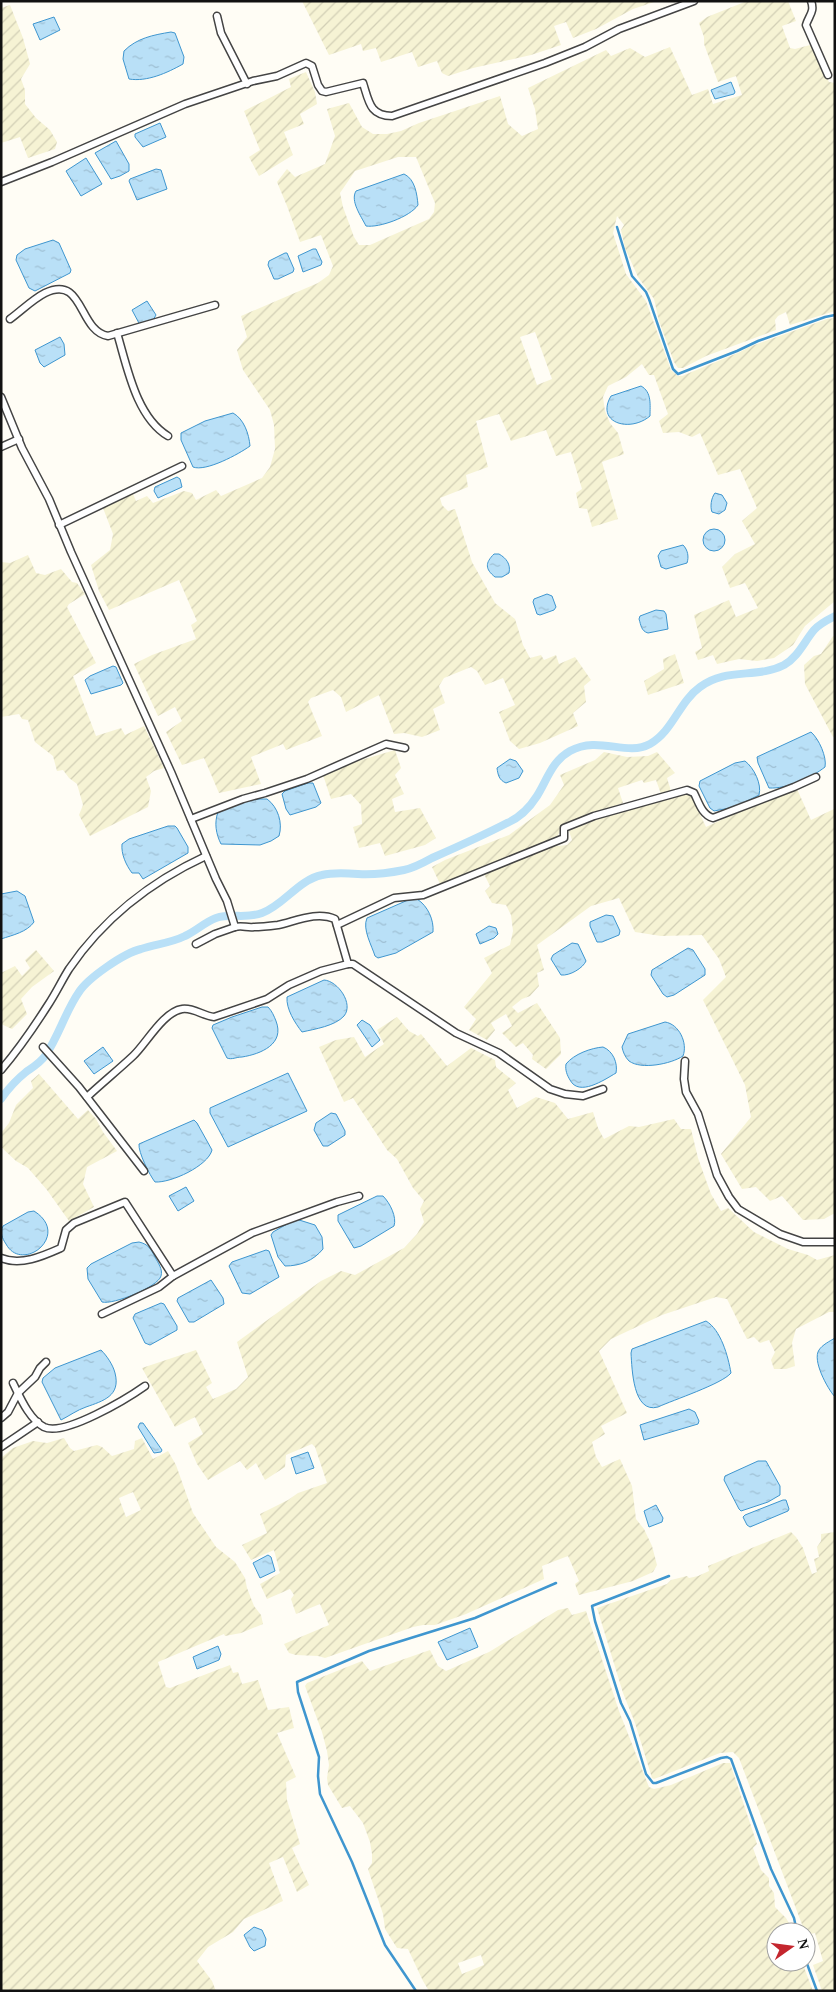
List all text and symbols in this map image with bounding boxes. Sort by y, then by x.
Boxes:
north arrow [766,1922,816,1972]
text: N [795,1937,812,1951]

